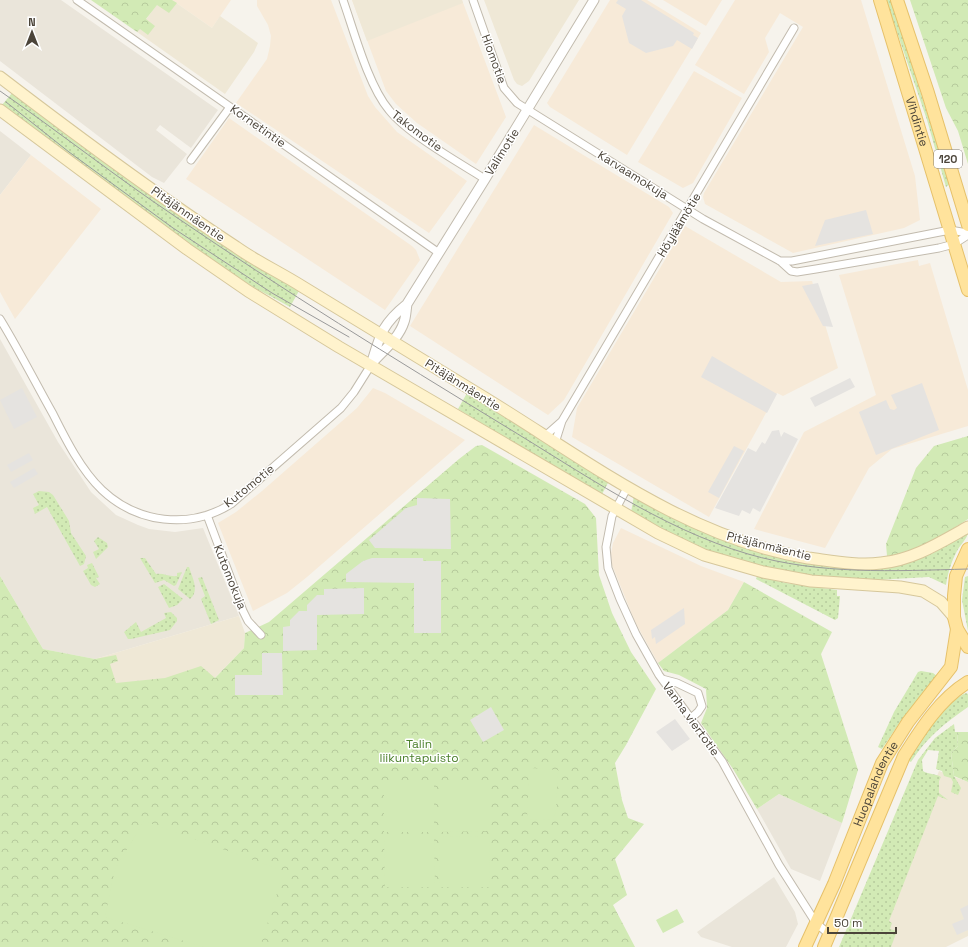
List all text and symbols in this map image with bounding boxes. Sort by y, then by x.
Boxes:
north arrow [12,12,52,52]
text: N [28,15,36,29]
street label: Hiomotie [478,32,510,86]
street label: Vihdintie [902,95,932,148]
street label: Kornetintie [227,101,289,151]
street label: Takomotie [388,107,446,155]
street label: Valimotie [481,125,523,179]
street label: Karvaamokuja [595,147,671,203]
road number: 120 [934,150,962,168]
street label: Pitäjänmäentie [148,183,228,245]
street label: Höyläämötie [653,190,705,260]
street label: Pitäjänmäentie [422,355,504,415]
street label: Kutomotie [221,461,277,511]
street label: Pitäjänmäentie [725,528,813,564]
street label: Kutomokuja [210,542,250,612]
street label: Vanha viertotie [659,679,723,759]
park label: Talin liikuntapuisto [379,736,459,766]
street label: Huopalahdentie [850,738,902,829]
scale bar [828,909,896,935]
text: 50 m [834,915,862,931]

